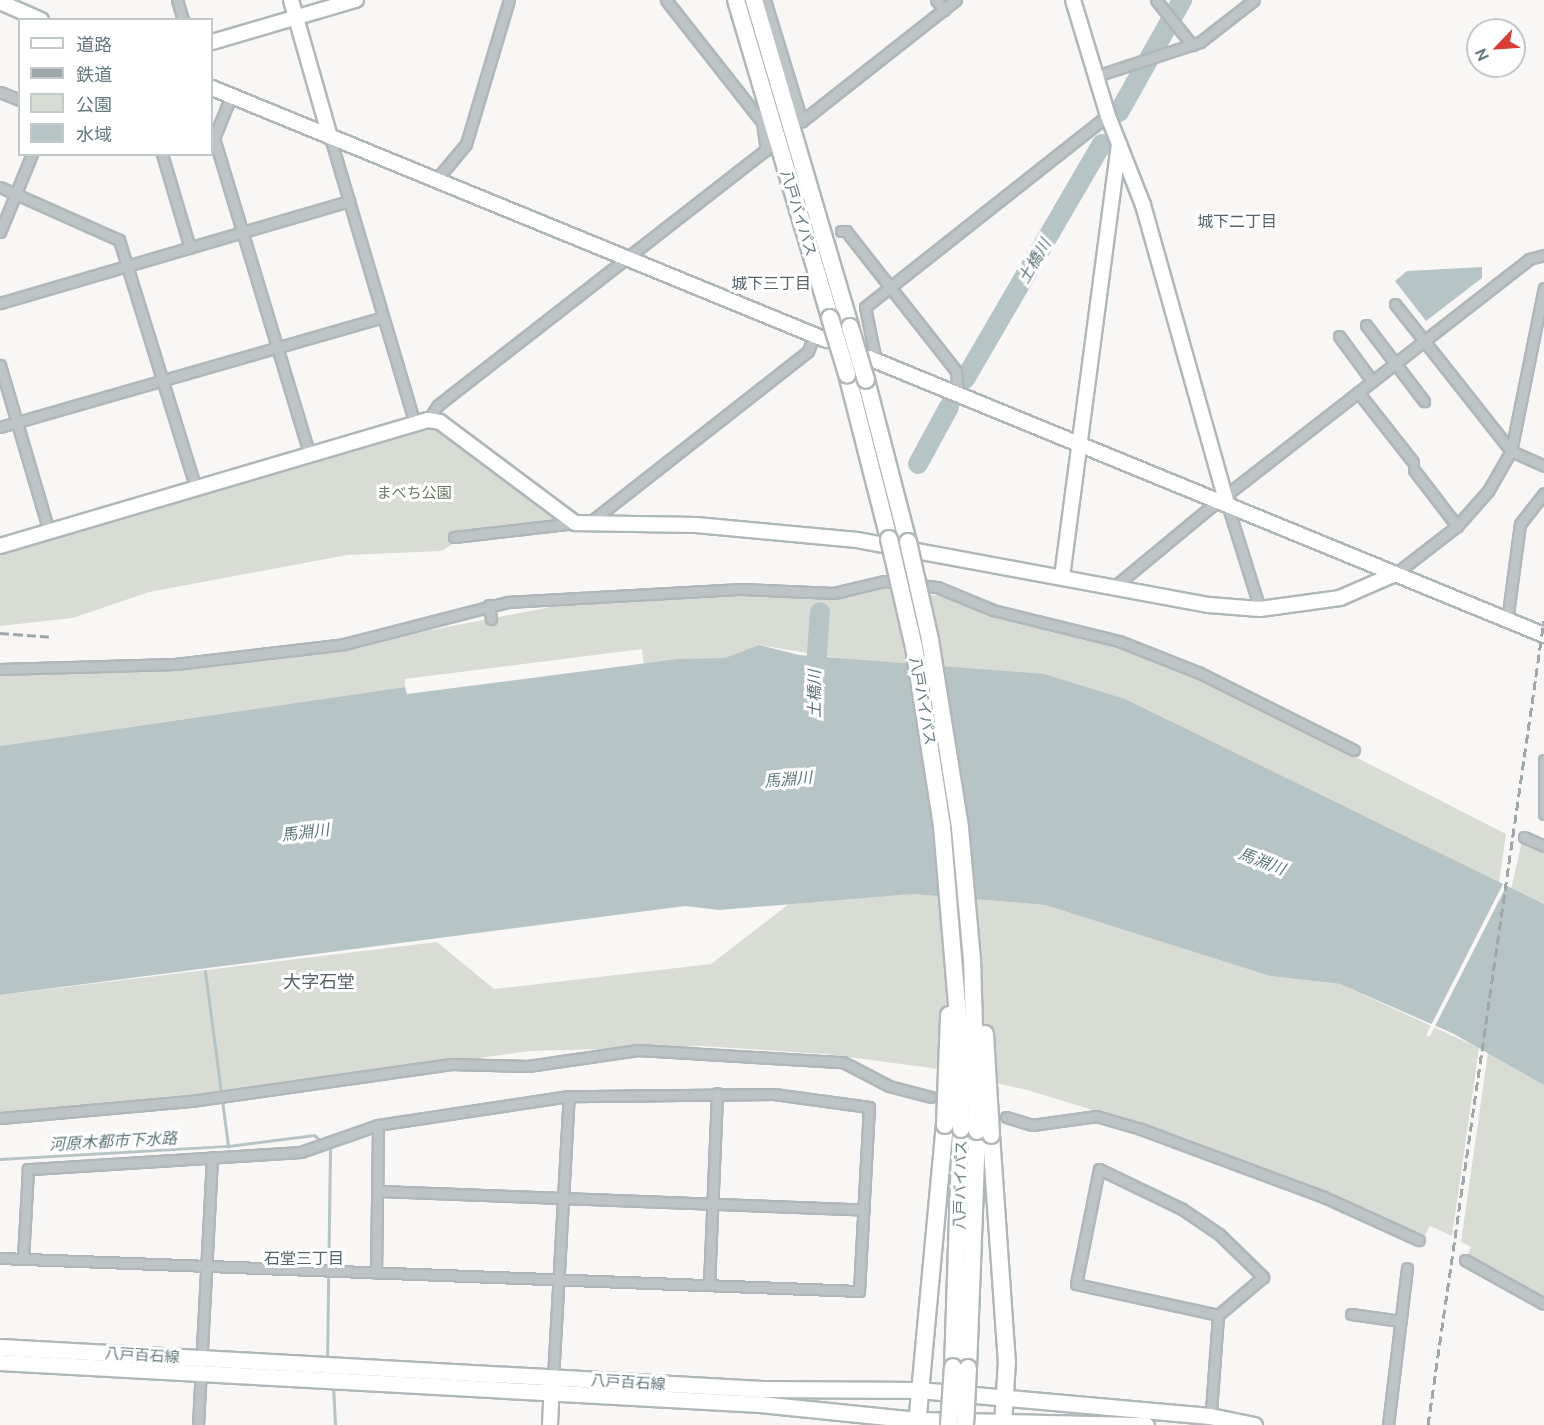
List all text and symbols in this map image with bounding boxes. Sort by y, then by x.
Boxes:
legend [18,18,213,156]
north arrow [1466,18,1526,78]
text: 道路 [76,34,112,54]
text: N [1471,46,1492,64]
text: 鉄道 [76,64,112,84]
text: 公園 [76,94,112,114]
text: 水域 [76,124,112,144]
street label: 八戸バイパス [777,167,821,259]
district label: 城下二丁目 [1197,211,1277,231]
water label: 土橋川 [1014,235,1054,287]
district label: 城下三丁目 [731,273,811,293]
park label: まべち公園 [377,484,451,502]
street label: 八戸バイパス [906,655,940,747]
water label: 土橋川 [804,670,824,718]
water label: 馬淵川 [763,767,813,791]
water label: 馬淵川 [280,820,330,844]
water label: 馬淵川 [1236,843,1288,879]
district label: 大字石堂 [283,970,355,992]
water label: 河原木都市下水路 [49,1128,177,1154]
street label: 八戸バイパス [950,1140,970,1230]
district label: 石堂三丁目 [264,1248,344,1268]
street label: 八戸百石線 [104,1344,180,1366]
street label: 八戸百石線 [590,1371,666,1393]

